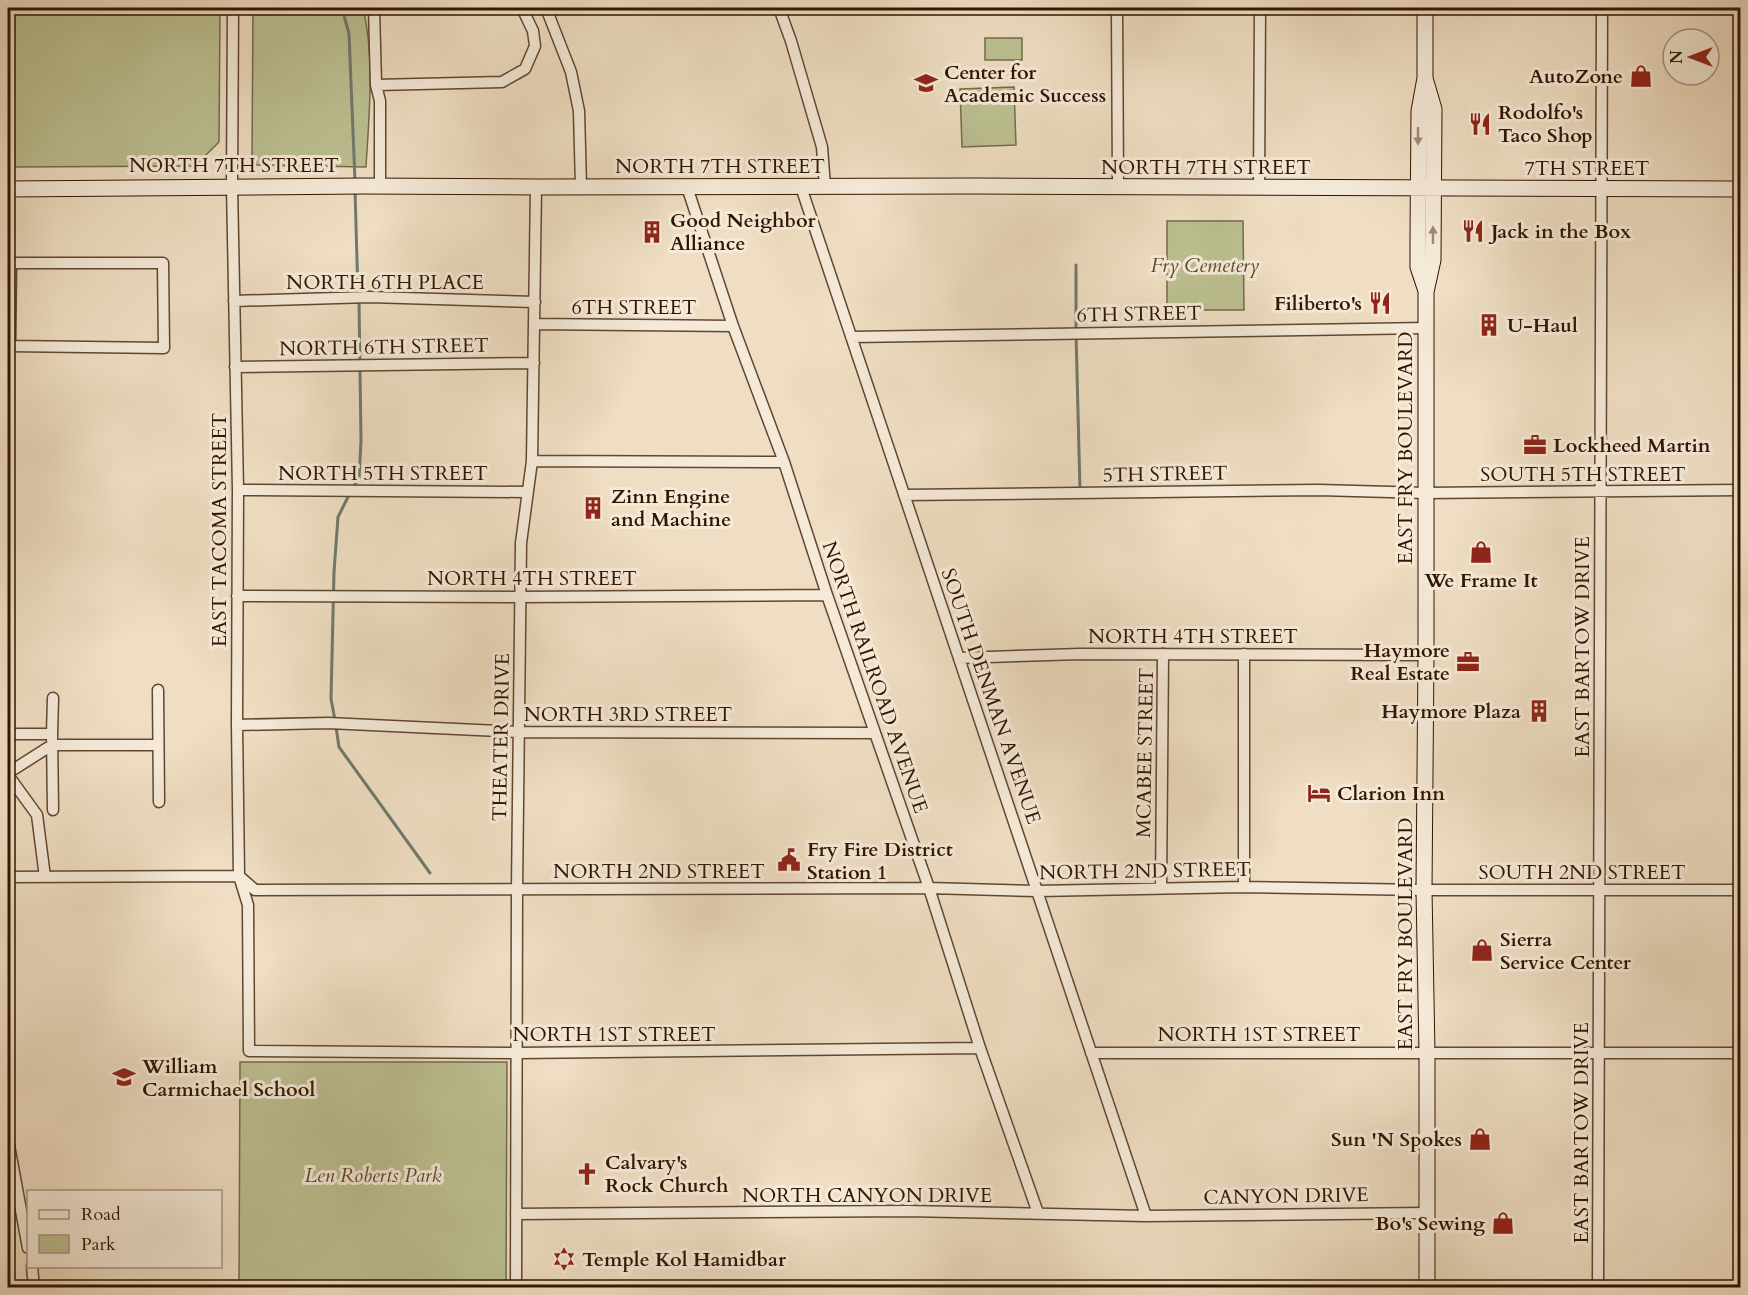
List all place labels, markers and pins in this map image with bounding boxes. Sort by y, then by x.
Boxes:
place label: Center for Academic Success [944,59,1106,109]
place label: AutoZone [1529,63,1623,90]
shop icon: AutoZone [1628,63,1654,89]
school or university icon: Center for Academic Success [913,70,939,96]
place label: Rodolfo's Taco Shop [1498,99,1593,149]
restaurant icon: Rodolfo's Taco Shop [1467,111,1493,137]
place label: Good Neighbor Alliance [670,207,816,257]
restaurant icon: Jack in the Box [1460,218,1486,244]
place label: Jack in the Box [1488,218,1631,245]
building icon: Good Neighbor Alliance [639,219,665,245]
place label: Filiberto's [1274,290,1362,317]
restaurant icon: Filiberto's [1367,290,1393,316]
building icon: U-Haul [1476,312,1502,338]
place label: U-Haul [1507,312,1578,339]
office icon: Lockheed Martin [1522,432,1548,458]
place label: Lockheed Martin [1553,432,1711,459]
place label: Zinn Engine and Machine [611,483,731,533]
building icon: Zinn Engine and Machine [580,495,606,521]
shop icon: We Frame It [1468,539,1494,565]
place label: We Frame It [1423,567,1538,594]
place label: Haymore Real Estate [1350,637,1450,687]
office icon: Haymore Real Estate [1455,649,1481,675]
place label: Haymore Plaza [1381,698,1521,725]
building icon: Haymore Plaza [1526,698,1552,724]
hotel icon: Clarion Inn [1306,780,1332,806]
place label: Clarion Inn [1337,780,1445,807]
place label: Fry Fire District Station 1 [807,836,953,886]
public building icon: Fry Fire District Station 1 [776,847,802,873]
place label: Sierra Service Center [1500,926,1632,976]
shop icon: Sierra Service Center [1469,937,1495,963]
place label: William Carmichael School [141,1053,316,1103]
school or university icon: William Carmichael School [111,1064,137,1090]
place label: Sun 'N Spokes [1331,1126,1462,1153]
shop icon: Sun 'N Spokes [1467,1126,1493,1152]
place label: Calvary's Rock Church [605,1149,729,1199]
church icon: Calvary's Rock Church [574,1161,600,1187]
place label: Bo's Sewing [1375,1210,1485,1237]
shop icon: Bo's Sewing [1490,1210,1516,1236]
synagogue icon: Temple Kol Hamidbar [551,1246,577,1272]
place label: Temple Kol Hamidbar [582,1246,787,1273]

